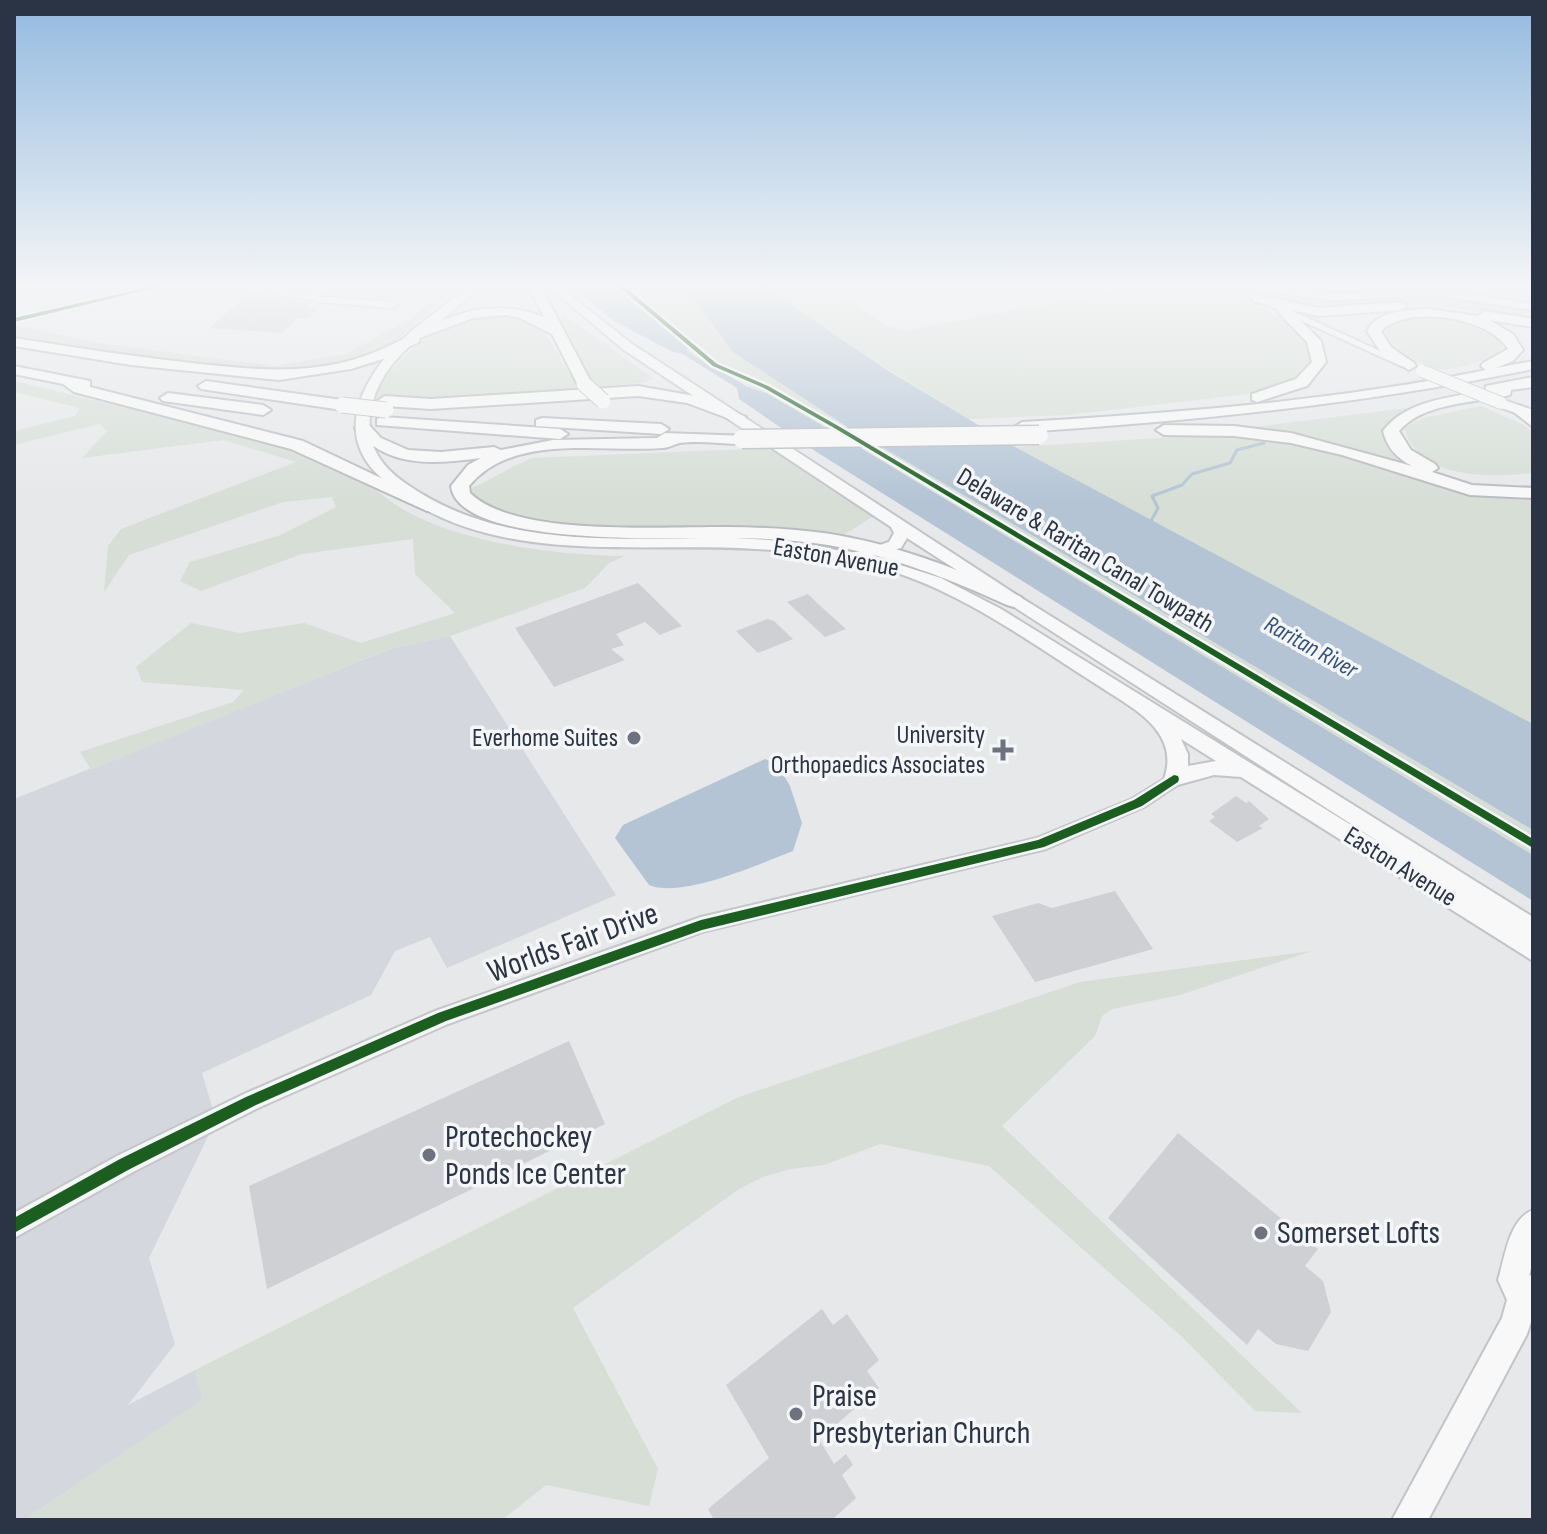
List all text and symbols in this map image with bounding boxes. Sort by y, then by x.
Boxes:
street label: Delaware & Raritan Canal Towpath [951,462,1219,640]
street label: Easton Avenue [771,532,901,584]
water label: Raritan River [1259,610,1364,685]
place label: University Orthopaedics Associates [771,720,985,781]
place label: Everhome Suites [472,723,618,754]
marker: Everhome Suites [625,729,643,747]
marker: University Orthopaedics Associates [992,739,1014,761]
street label: Easton Avenue [1338,820,1462,914]
street label: Worlds Fair Drive [482,894,664,992]
place label: Protechockey Ponds Ice Center [445,1118,626,1194]
marker: Protechockey Ponds Ice Center [420,1146,438,1164]
place label: Somerset Lofts [1277,1214,1440,1253]
marker: Somerset Lofts [1252,1224,1270,1242]
place label: Praise Presbyterian Church [812,1377,1031,1453]
marker: Praise Presbyterian Church [787,1405,805,1423]

